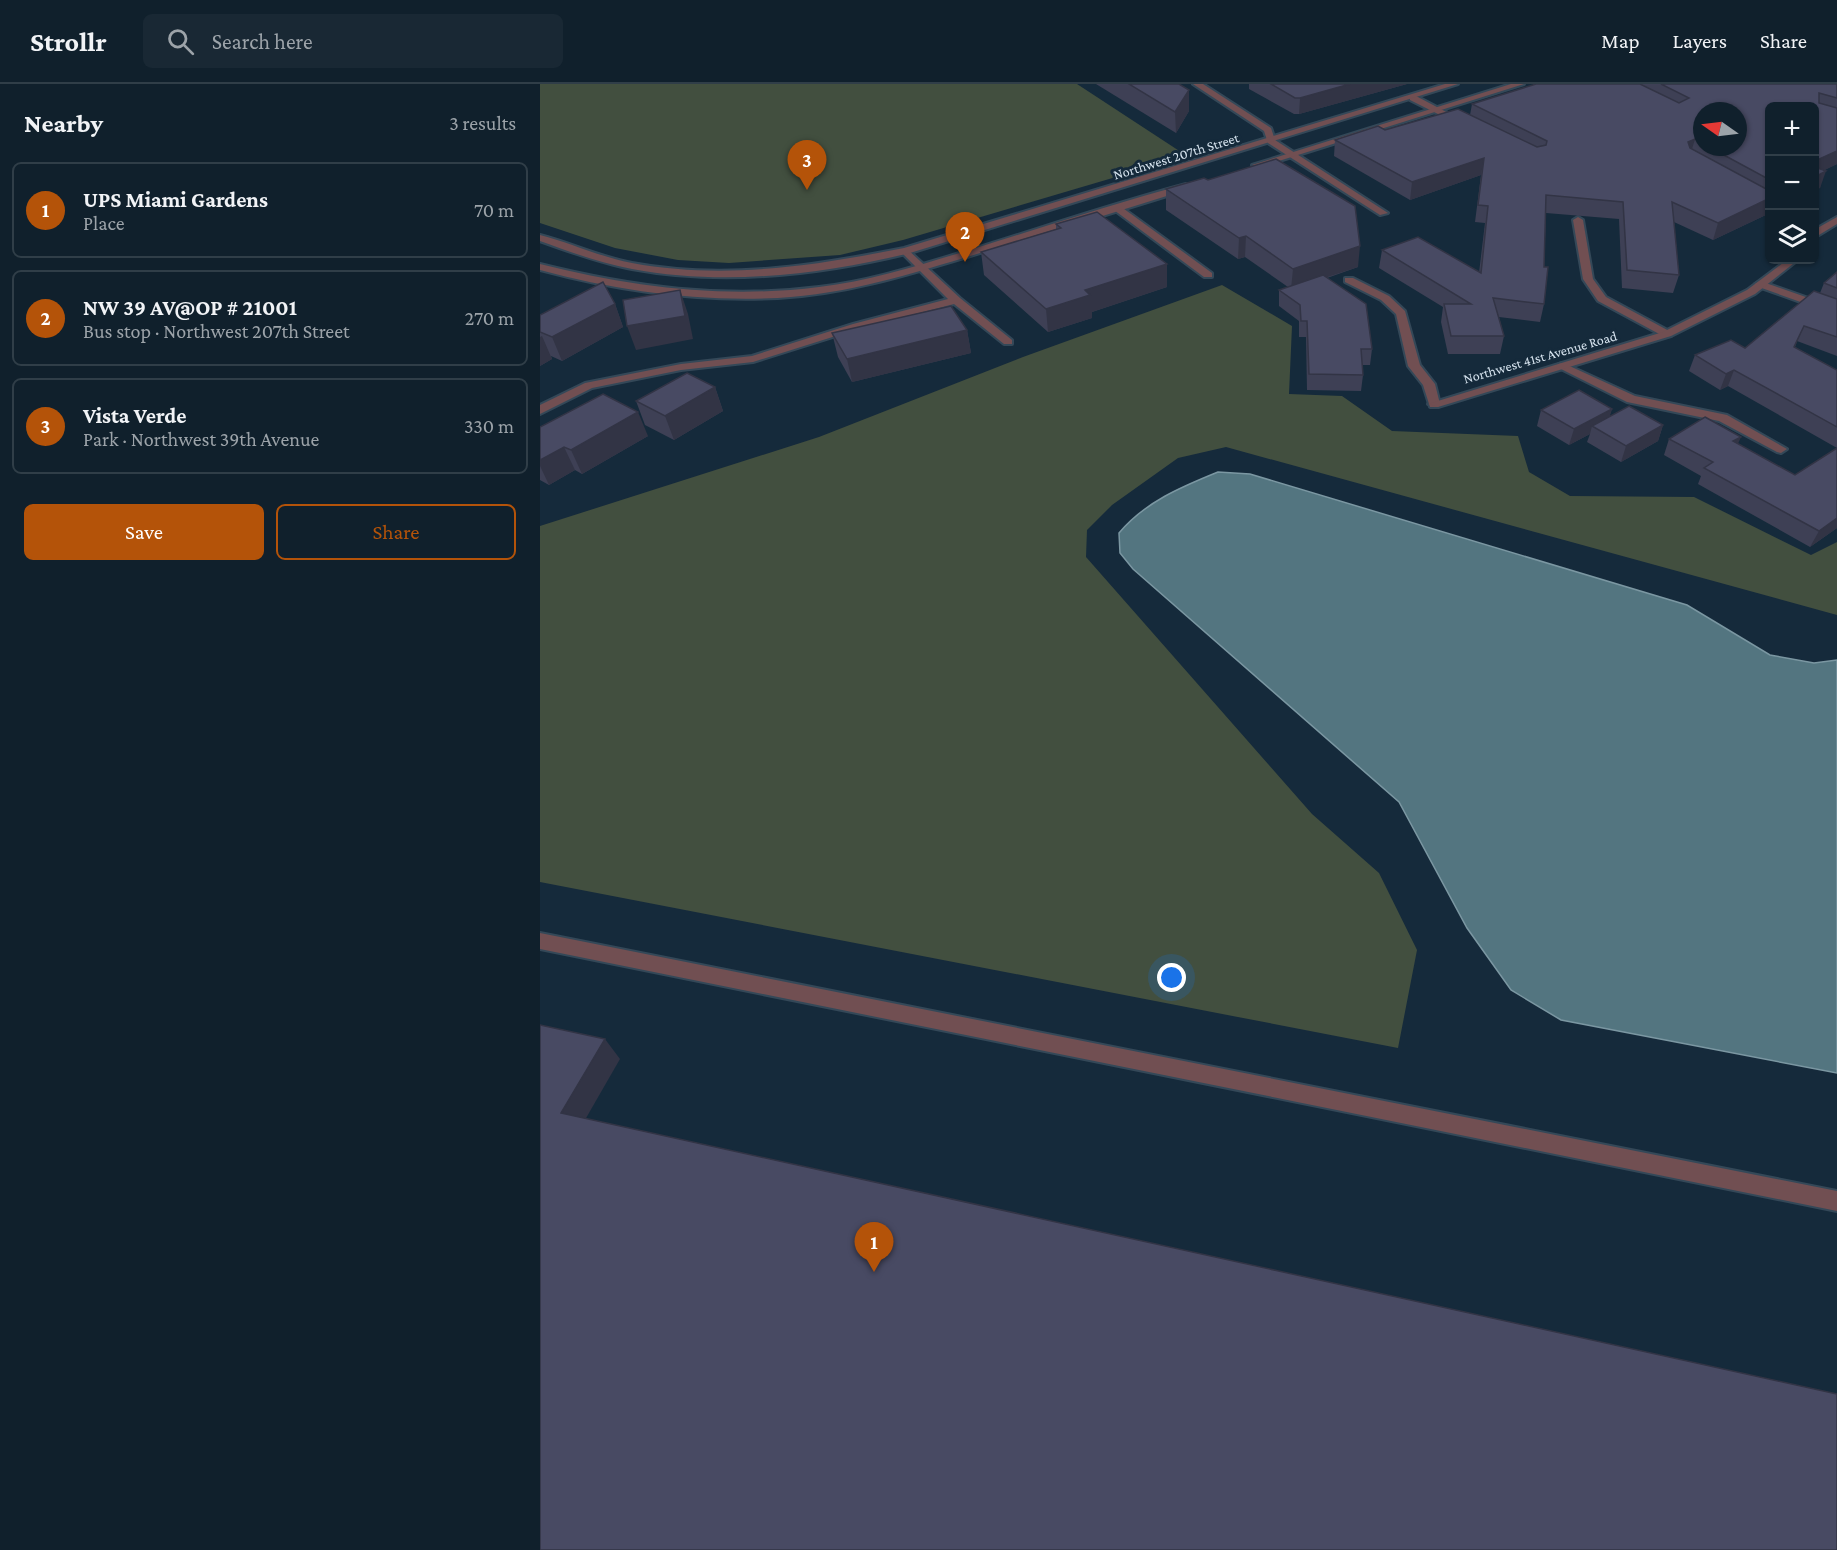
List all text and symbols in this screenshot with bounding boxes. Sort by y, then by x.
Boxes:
search box [143,14,563,68]
icon: search [164,25,197,58]
text: Strollr [30,26,107,57]
text: Search here [212,29,313,54]
text: Map [1601,29,1640,53]
text: Layers [1673,29,1727,53]
text: Share [1760,29,1807,53]
north arrow [1693,102,1747,156]
map controls [1765,102,1819,264]
button: + [1765,102,1819,156]
text: Nearby [24,109,103,138]
text: 3 results [449,112,516,134]
street label: Northwest 207th Street [1111,129,1241,183]
pin: 3 [788,141,826,190]
button: − [1765,156,1819,210]
text: UPS Miami Gardens [83,187,268,212]
text: 1 [42,199,49,221]
text: 70 m [474,199,514,221]
button: layers [1765,210,1819,264]
text: Place [83,212,125,234]
pin: 2 [946,212,984,262]
text: NW 39 AV@OP # 21001 [83,295,297,320]
text: 2 [40,307,51,329]
text: 270 m [465,307,514,329]
text: Bus stop · Northwest 207th Street [83,320,350,342]
street label: Northwest 41st Avenue Road [1461,327,1619,387]
text: Vista Verde [83,403,187,428]
text: 3 [41,415,50,437]
text: 330 m [464,415,514,437]
text: Park · Northwest 39th Avenue [83,428,319,450]
button: Save [24,504,264,560]
button: Share [276,504,516,560]
your location [1157,963,1186,992]
pin: 1 [854,1222,894,1272]

